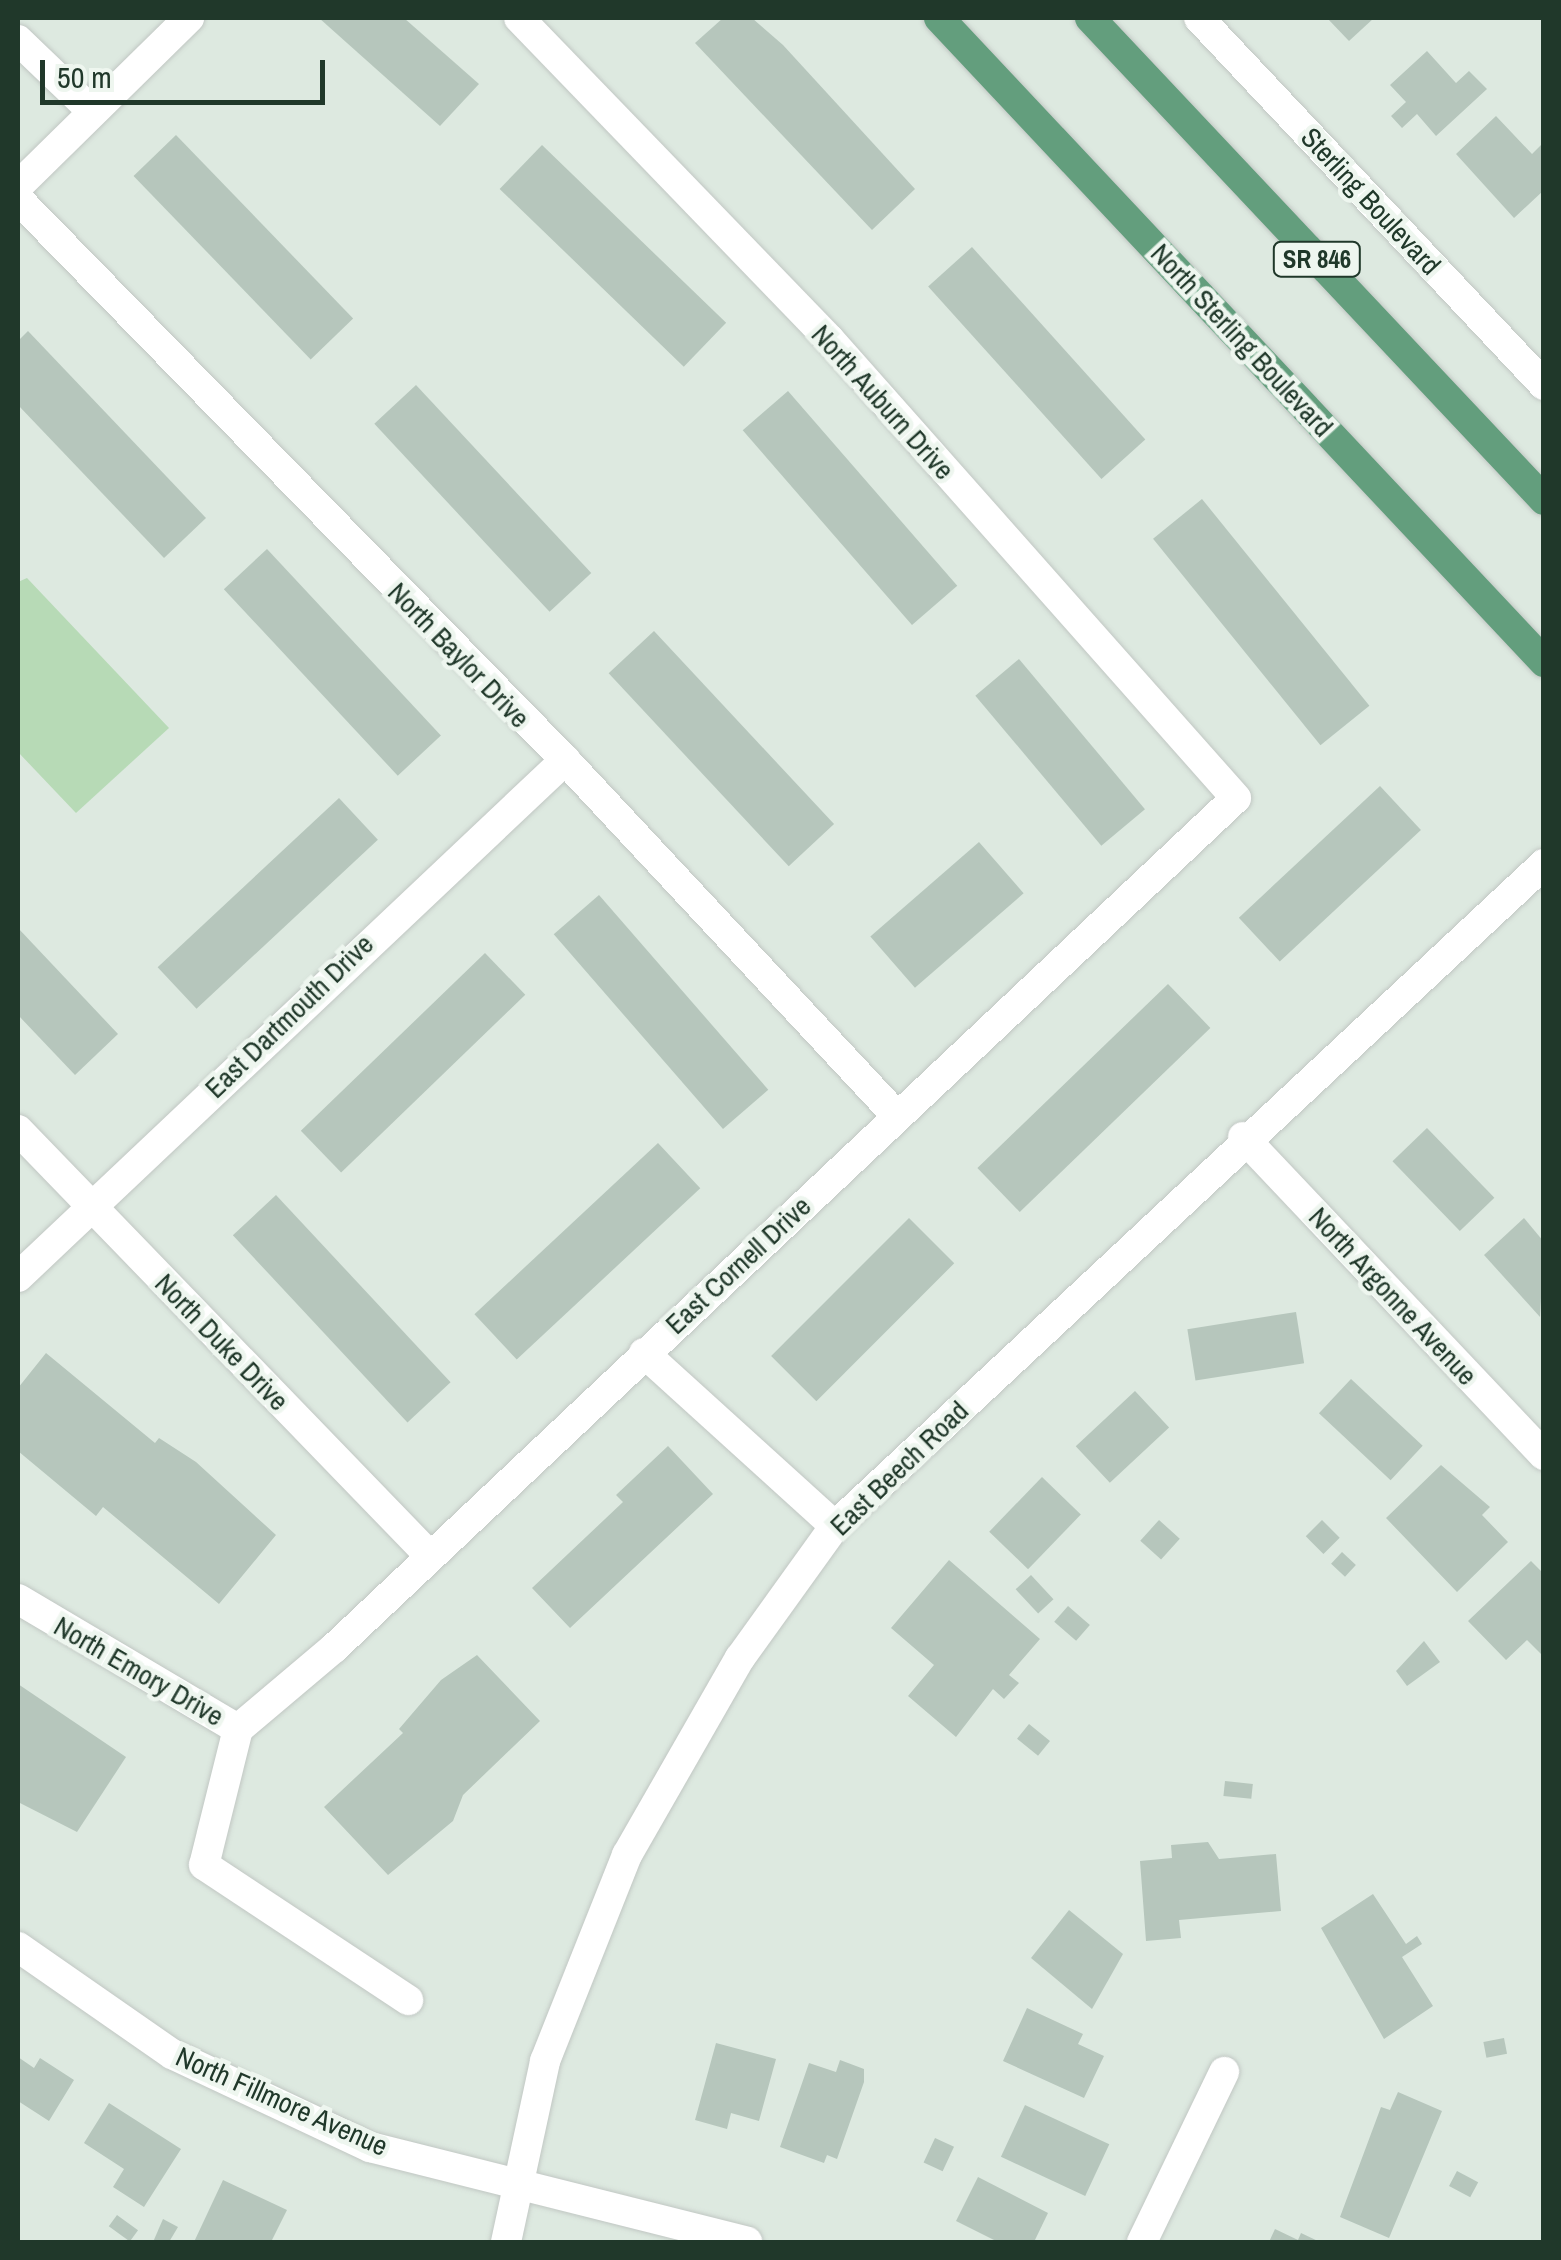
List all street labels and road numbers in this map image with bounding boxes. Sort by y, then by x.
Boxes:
street label: Sterling Boulevard [1294,120,1448,282]
street label: North Sterling Boulevard [1144,237,1340,443]
road number: SR 846 [1272,239,1362,279]
street label: North Auburn Drive [804,317,962,487]
street label: North Baylor Drive [381,575,537,735]
street label: East Dartmouth Drive [198,927,380,1105]
street label: East Cornell Drive [658,1189,818,1341]
street label: North Argonne Avenue [1301,1199,1485,1393]
street label: North Duke Drive [148,1267,296,1417]
street label: East Beech Road [823,1394,975,1542]
street label: North Emory Drive [48,1609,230,1733]
street label: North Fillmore Avenue [170,2039,394,2163]

